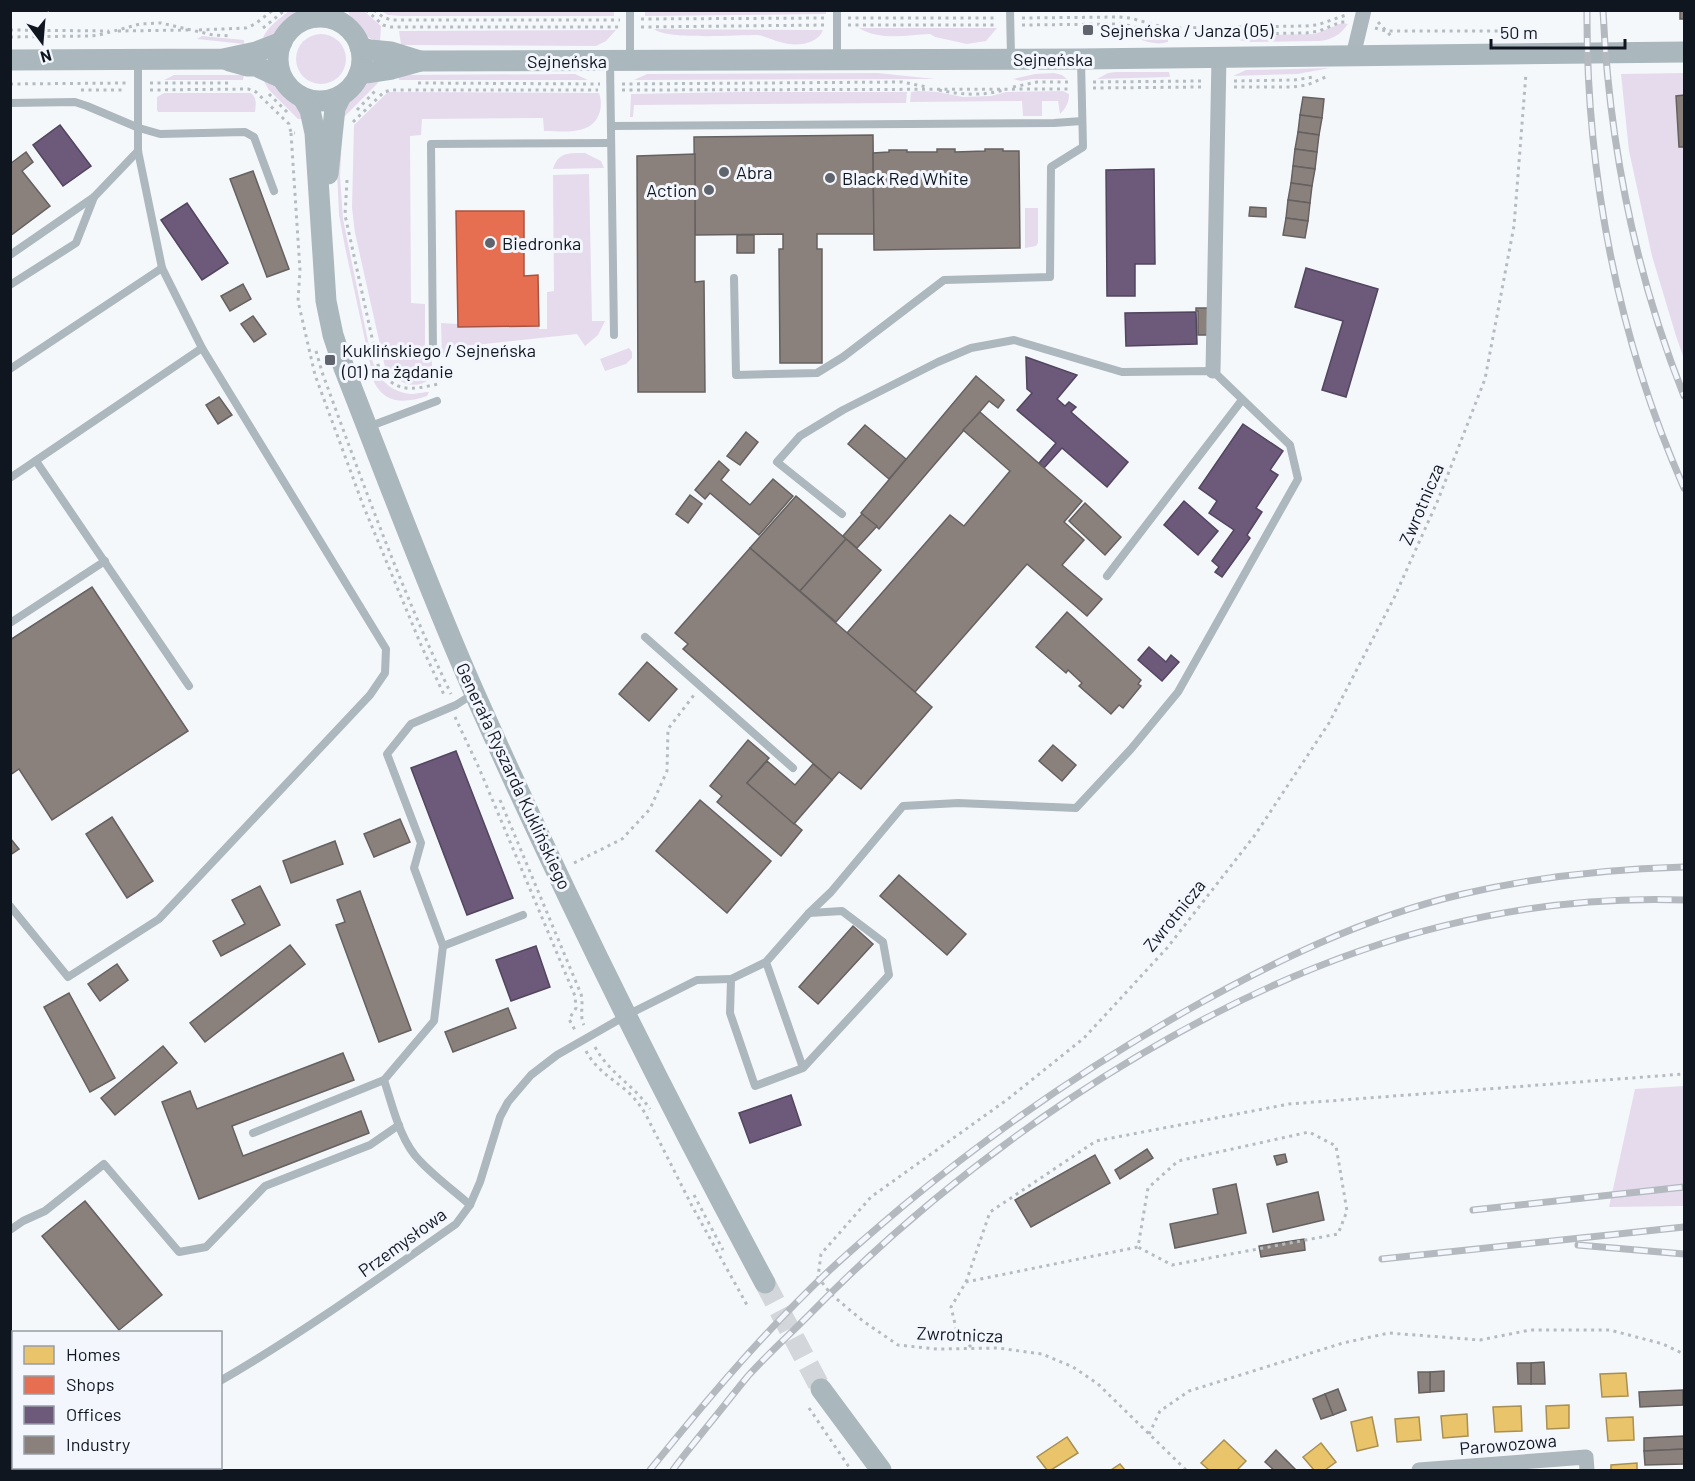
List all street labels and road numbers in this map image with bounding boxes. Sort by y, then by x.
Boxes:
street label: Sejneńska [1013,48,1093,70]
street label: Sejneńska [527,50,607,72]
street label: Zwrotnicza [1394,460,1448,548]
street label: Generała Ryszarda Kuklińskiego [452,659,576,893]
street label: Zwrotnicza [1138,874,1210,956]
street label: Przemysłowa [354,1203,450,1281]
street label: Zwrotnicza [916,1321,1004,1347]
street label: Parowozowa [1458,1429,1558,1459]

